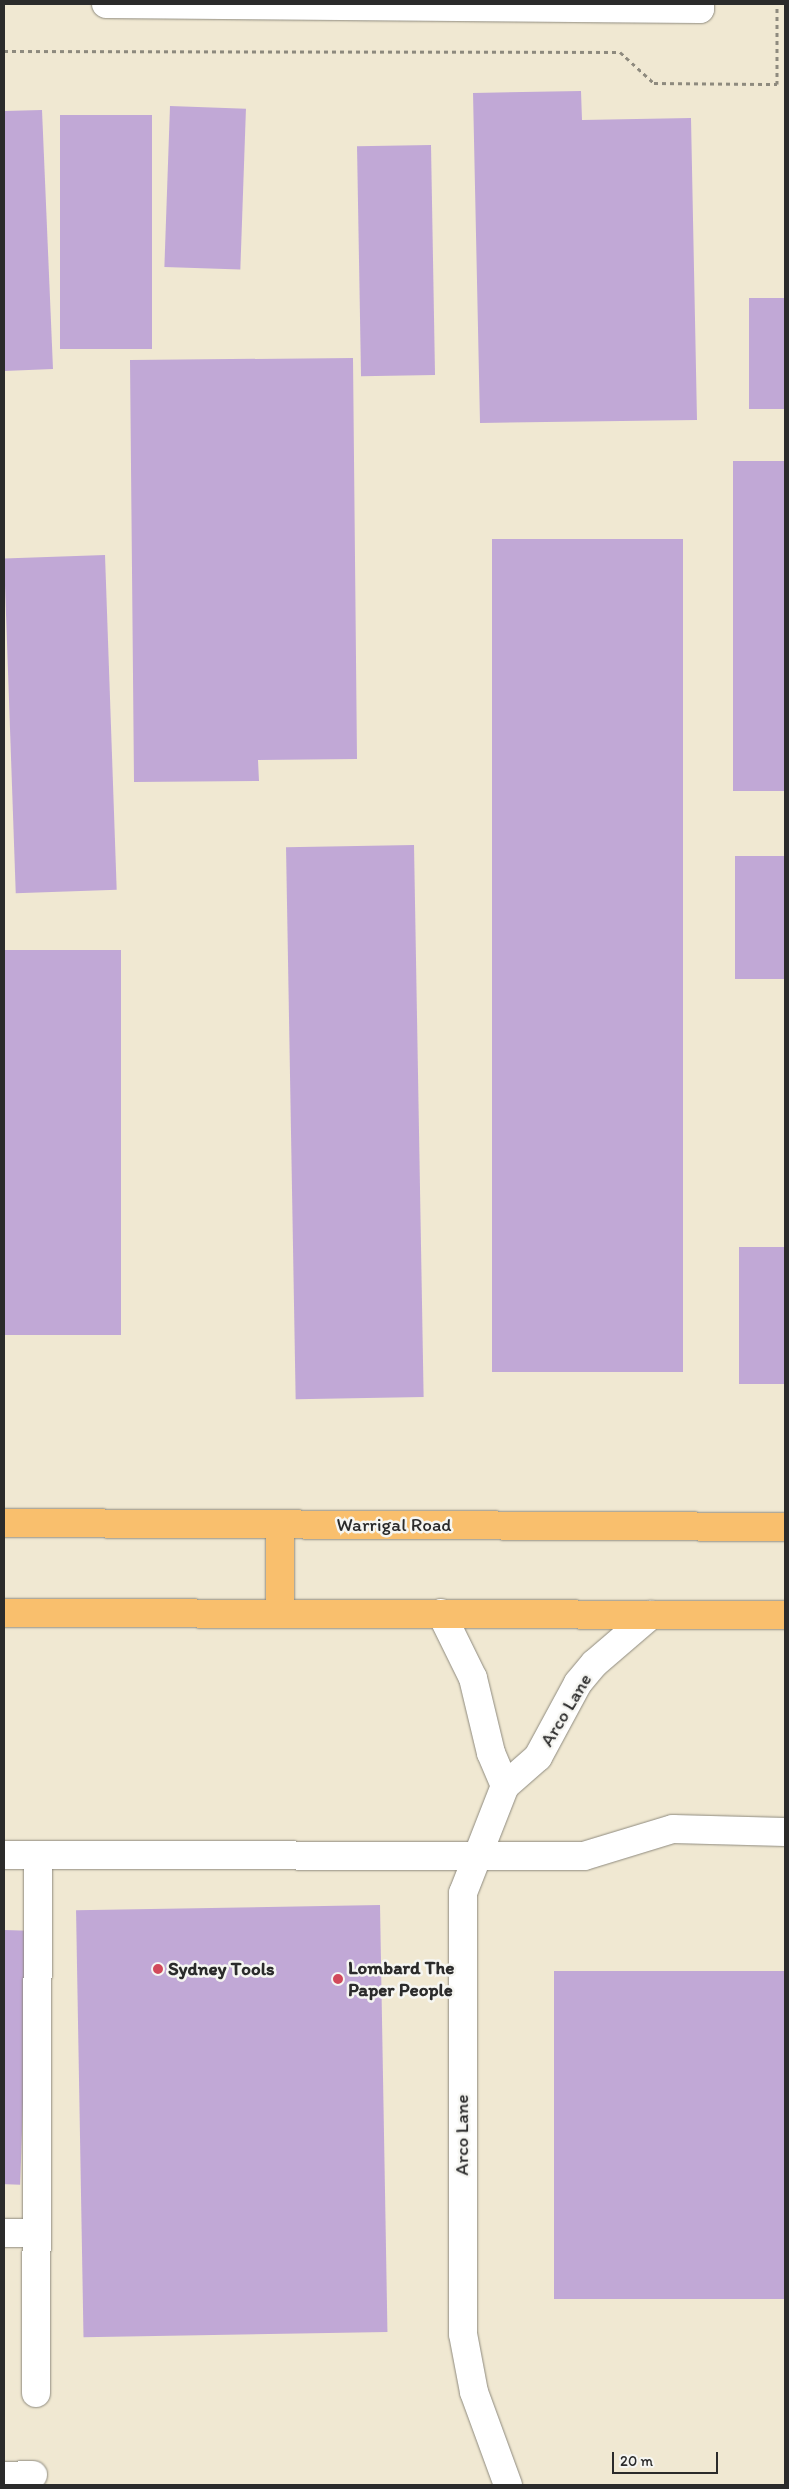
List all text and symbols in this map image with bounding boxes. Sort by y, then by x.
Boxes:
street label: Warrigal Road [336,1514,452,1536]
street label: Arco Lane [535,1669,597,1751]
place label: Lombard The Paper People [348,1957,455,2001]
place label: Sydney Tools [168,1958,273,1980]
marker: Sydney Tools [152,1963,164,1975]
marker: Lombard The Paper People [332,1973,344,1985]
street label: Arco Lane [451,2094,473,2176]
scale bar [614,2442,720,2474]
text: 20 m [620,2452,653,2470]

